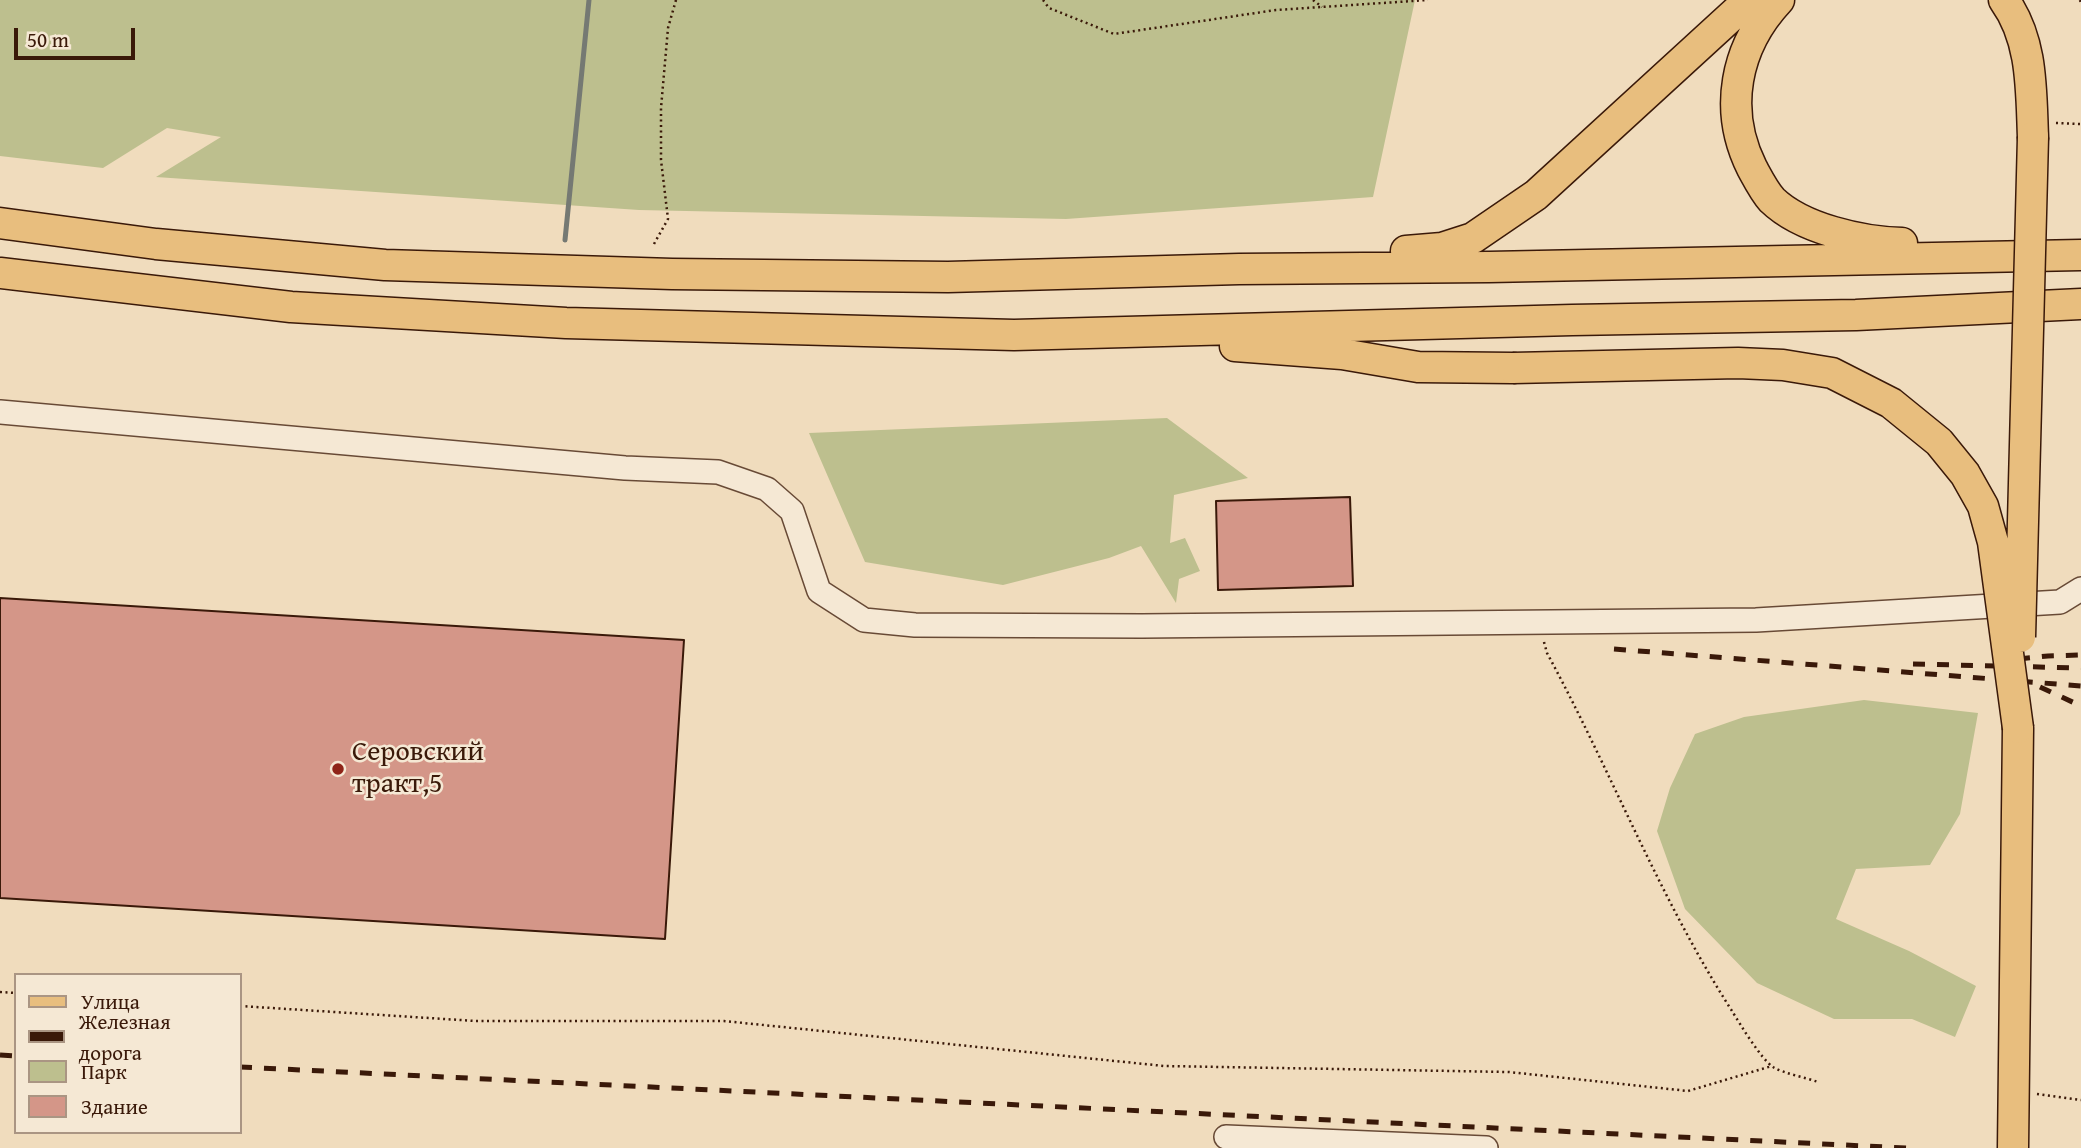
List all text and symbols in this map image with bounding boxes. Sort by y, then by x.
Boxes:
scale bar [18,14,138,58]
text: 50 m [27,24,69,55]
place label: Серовский тракт,5 [352,736,484,802]
marker: Серовский тракт,5 [330,761,346,777]
legend [14,973,242,1134]
text: Улица [81,986,140,1017]
text: Железная дорога [79,1006,171,1068]
text: Парк [81,1056,127,1087]
text: Здание [81,1091,148,1122]

